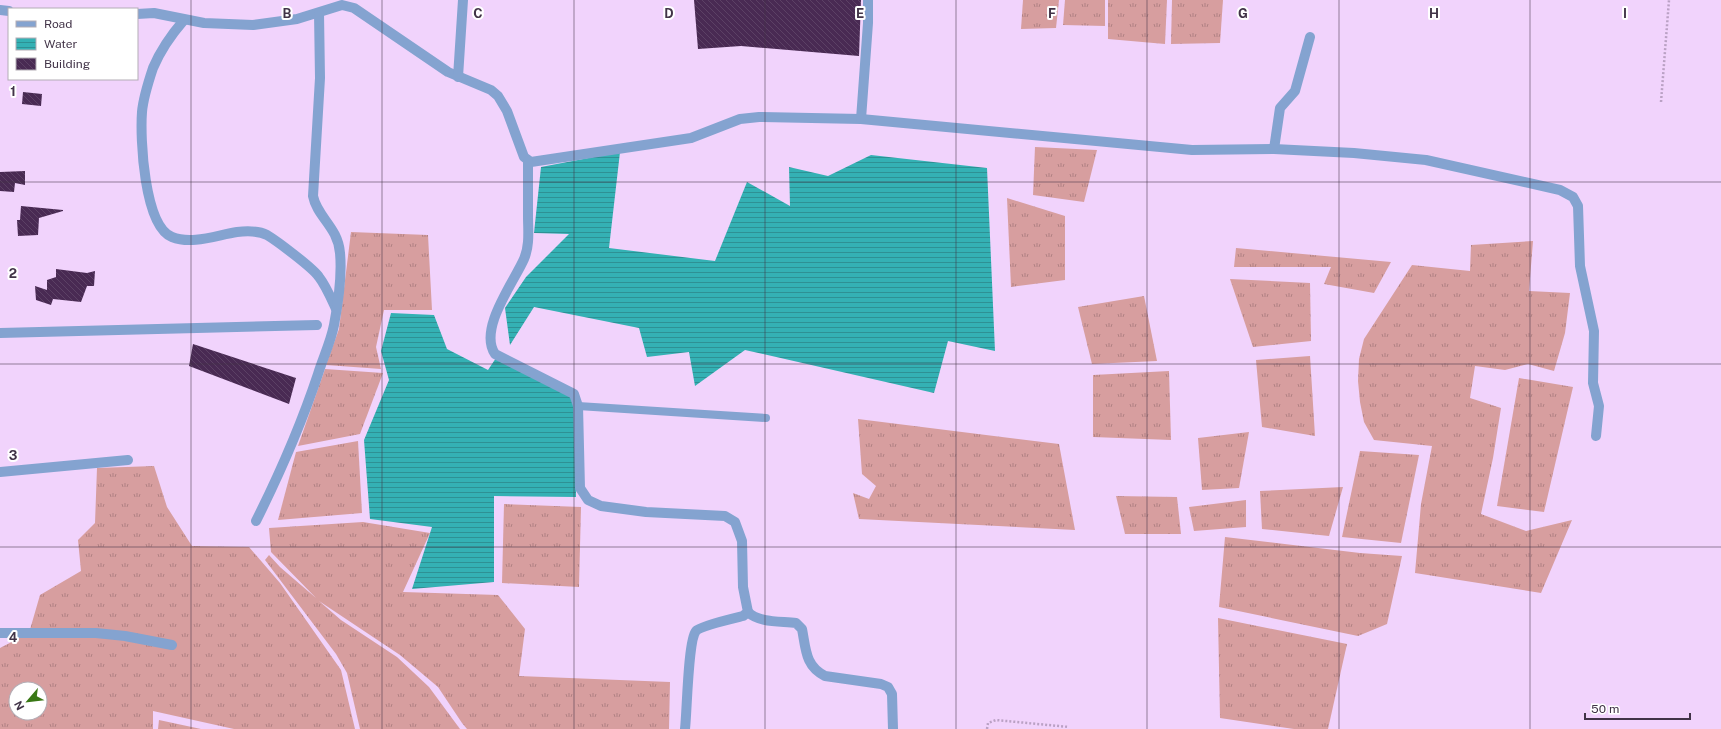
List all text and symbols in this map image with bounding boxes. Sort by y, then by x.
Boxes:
text: B [283,6,292,21]
text: C [473,6,483,21]
text: D [664,6,674,21]
text: E [856,6,864,21]
text: F [1048,6,1056,21]
text: G [1238,6,1248,21]
text: H [1429,6,1439,21]
text: I [1623,6,1627,21]
legend [8,8,138,80]
text: Road [44,17,72,31]
text: Water [44,37,78,51]
text: Building [44,57,90,71]
text: 1 [10,84,16,99]
text: 2 [9,266,17,281]
text: 3 [9,448,18,463]
text: 4 [9,630,18,645]
north arrow [8,681,48,721]
scale bar [1585,695,1690,721]
text: N [12,699,26,712]
text: 50 m [1591,702,1619,716]

